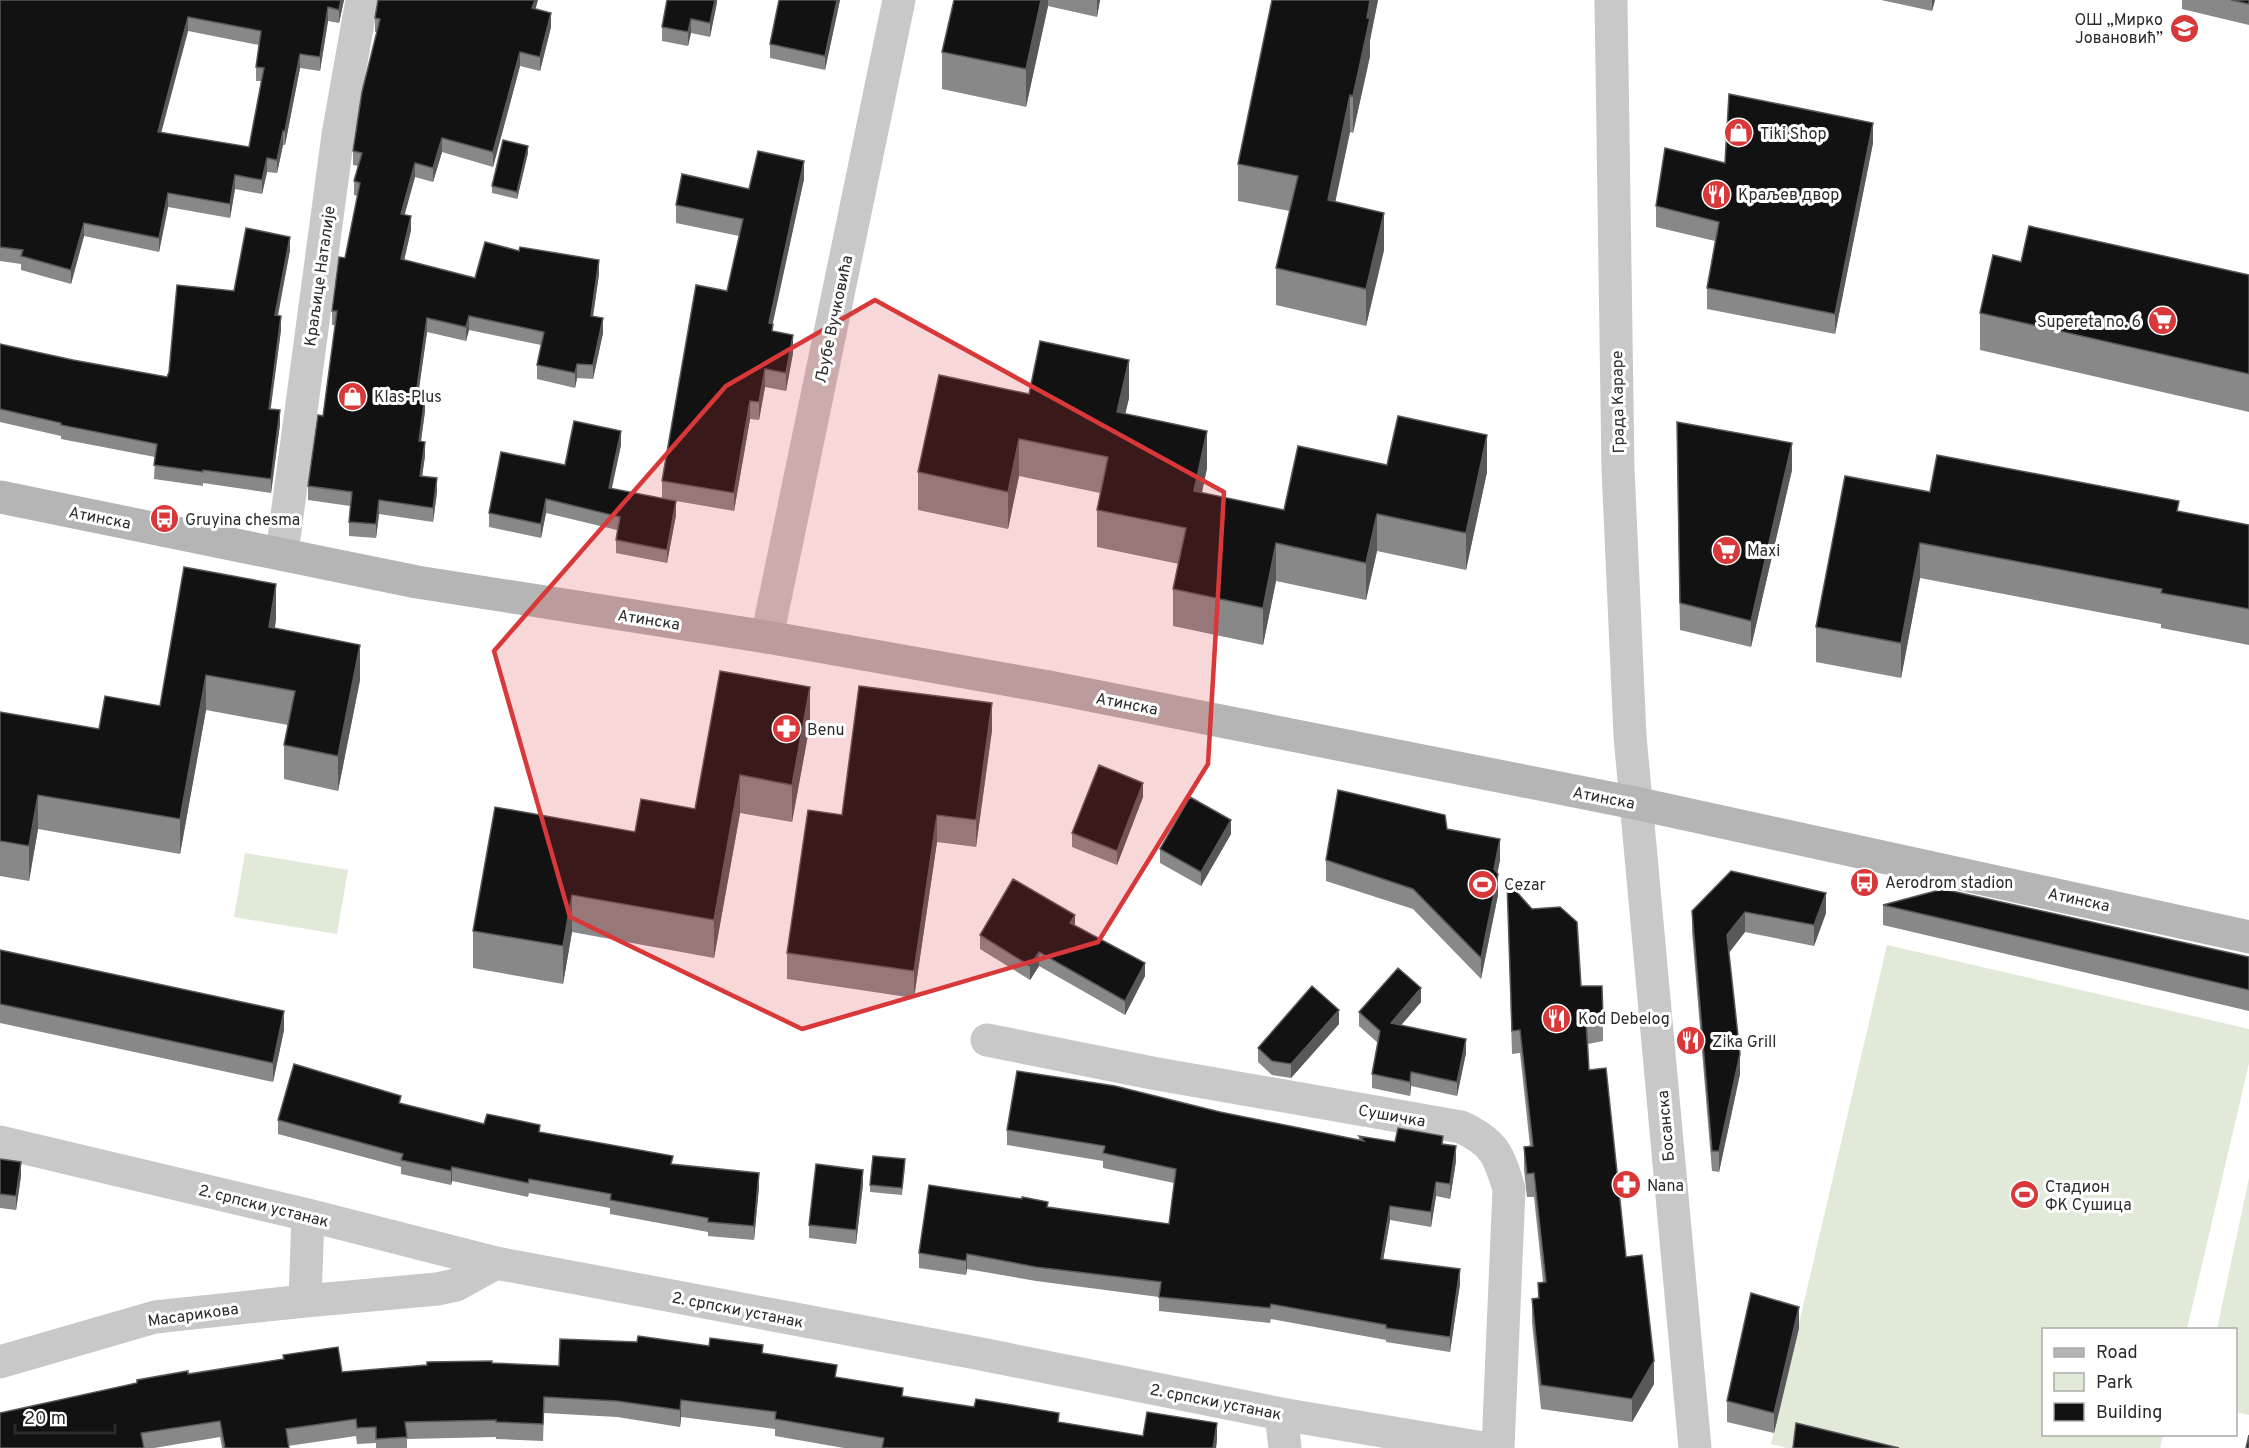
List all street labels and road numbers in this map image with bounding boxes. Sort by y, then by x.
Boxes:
street label: Краљице Наталије [301,205,341,348]
street label: Љубе Вучковића [812,254,858,385]
street label: Града Караре [1608,350,1630,454]
street label: Атинска [67,503,132,535]
street label: Атинска [616,606,681,636]
street label: Атинска [1094,689,1159,721]
street label: Атинска [1571,783,1636,815]
street label: Атинска [2046,885,2111,917]
street label: Босанска [1654,1089,1680,1162]
street label: Сушичка [1356,1101,1427,1133]
street label: 2. српски устанак [196,1181,331,1233]
street label: 2. српски устанак [670,1288,805,1334]
street label: Масарикова [147,1300,240,1332]
street label: 2. српски устанак [1148,1380,1283,1426]

